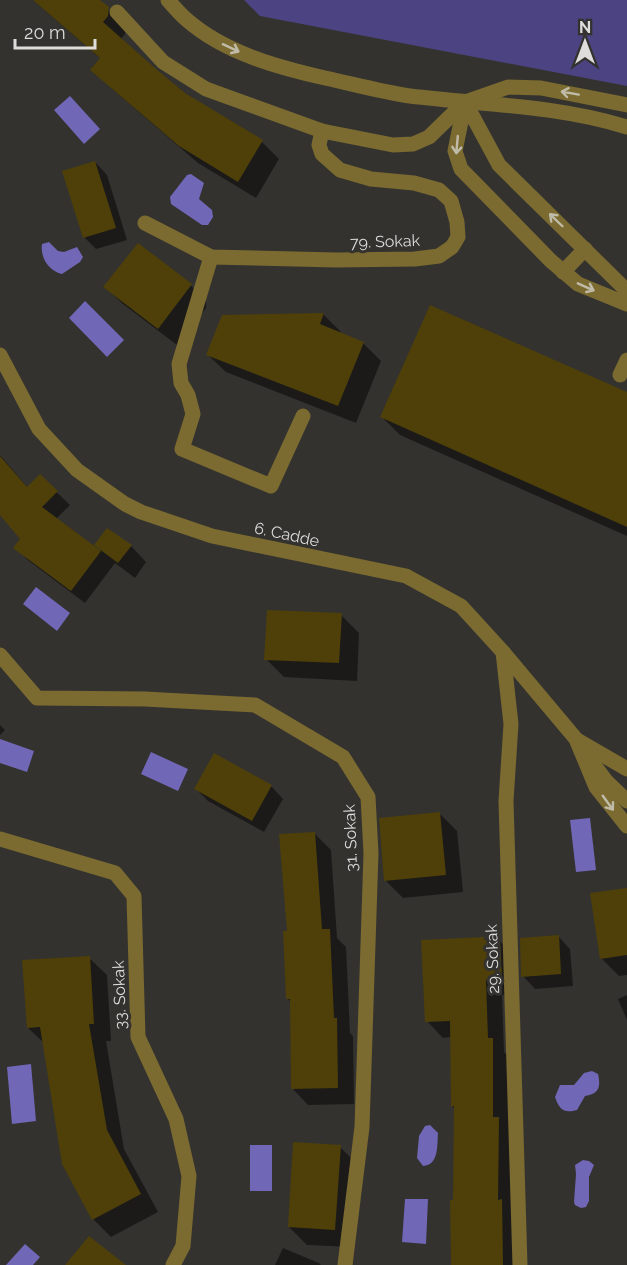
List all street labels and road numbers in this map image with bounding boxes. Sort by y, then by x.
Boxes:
street label: 79. Sokak [350,231,421,252]
street label: 6. Cadde [253,518,321,551]
street label: 31. Sokak [340,803,361,872]
street label: 29. Sokak [482,923,503,994]
street label: 33. Sokak [109,960,130,1030]

